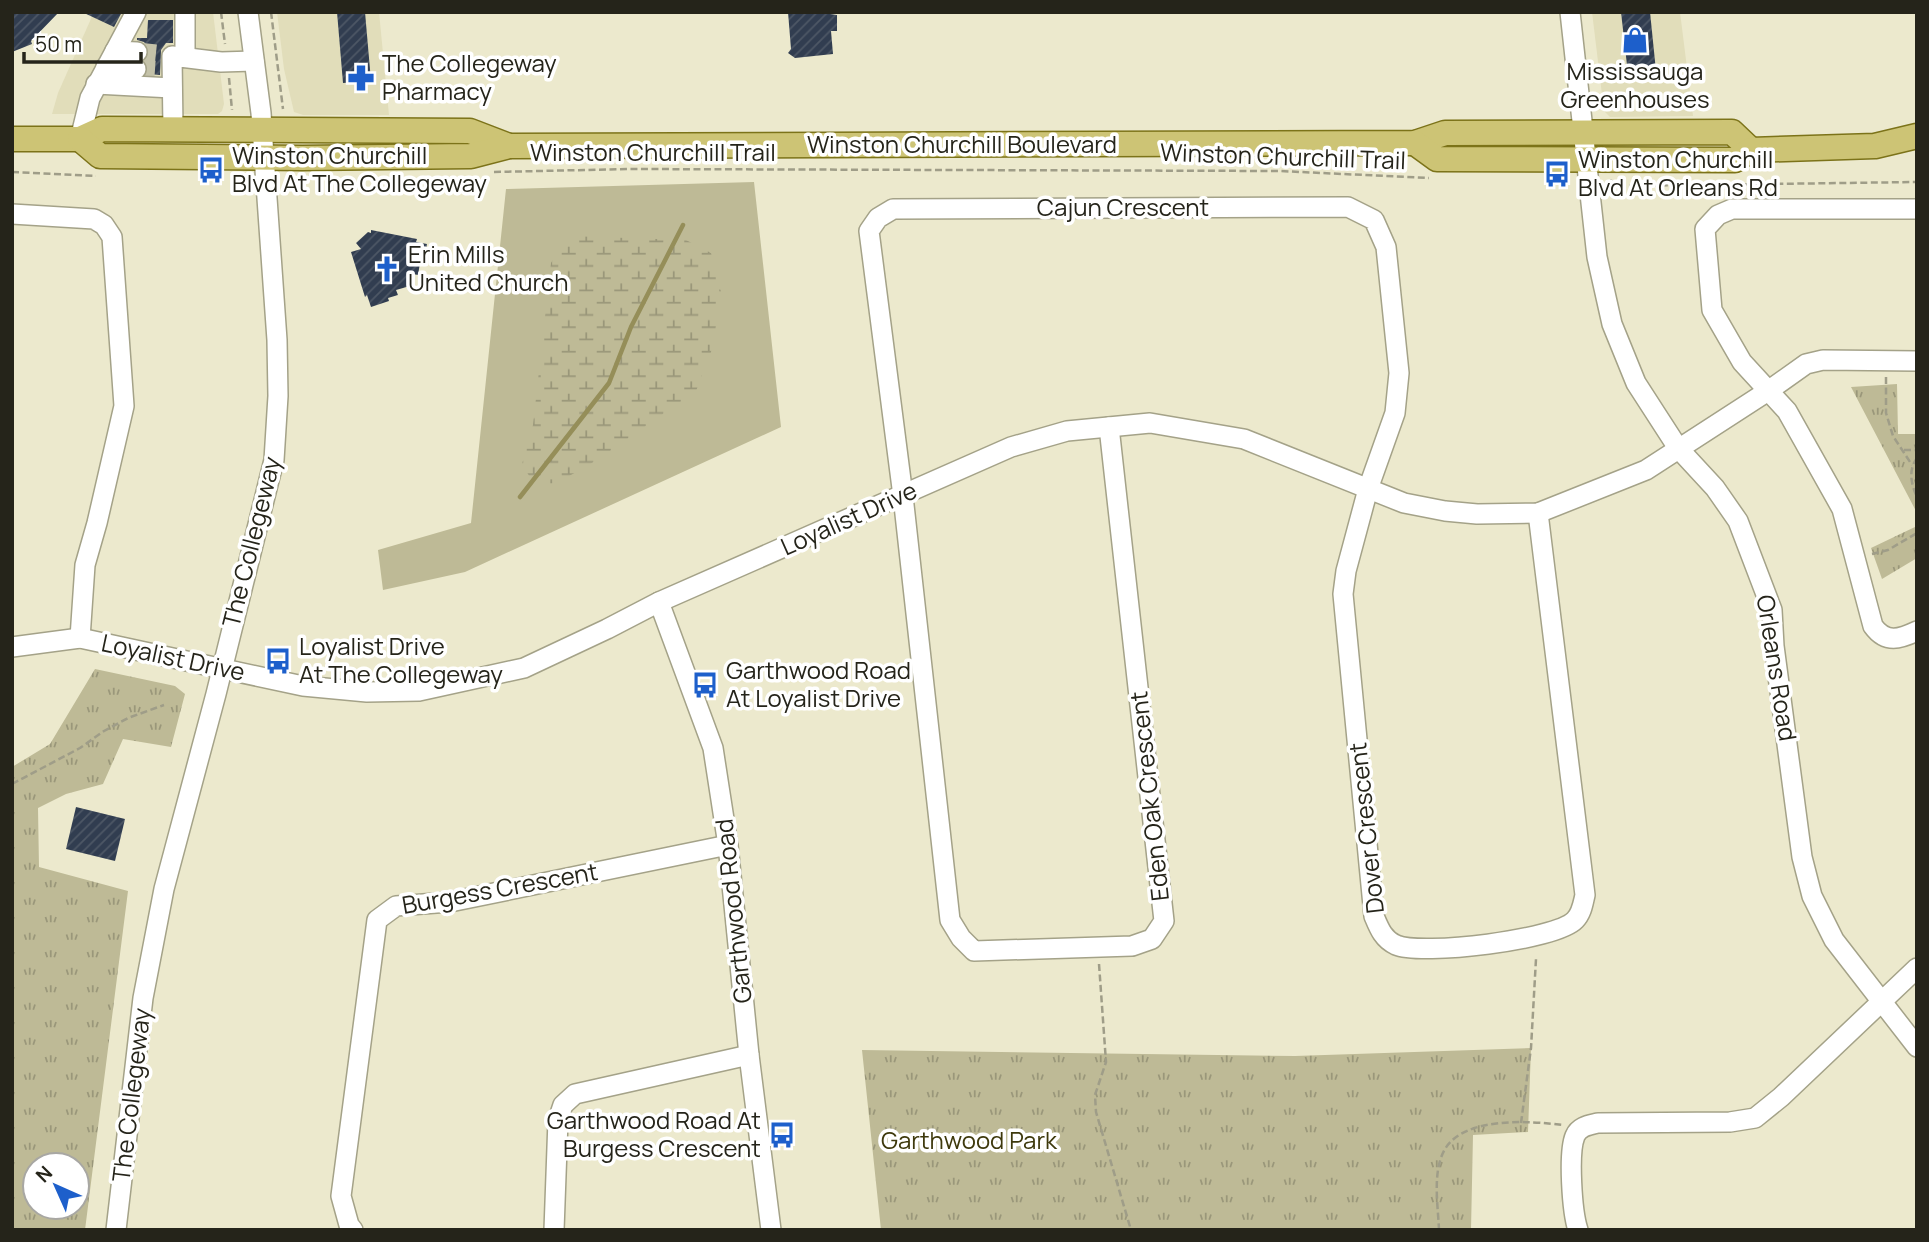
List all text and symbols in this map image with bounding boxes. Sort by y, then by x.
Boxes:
scale bar [24,21,142,65]
shop icon: Mississauga Greenhouses [1620,25,1650,55]
text: 50 m [35,30,82,58]
place label: The Collegeway Pharmacy [382,46,557,107]
place label: Mississauga Greenhouses [1560,54,1710,115]
pharmacy icon: The Collegeway Pharmacy [346,63,376,93]
street label: Winston Churchill Boulevard [807,127,1117,160]
street label: Winston Churchill Trail [530,135,776,168]
street label: Winston Churchill Trail [1160,135,1407,176]
place label: Winston Churchill Blvd At The Collegeway [232,138,487,199]
place label: Winston Churchill Blvd At Orleans Rd [1578,142,1778,203]
bus stop icon: Winston Churchill Blvd At The Collegeway [196,155,226,185]
bus stop icon: Winston Churchill Blvd At Orleans Rd [1542,159,1572,189]
street label: Cajun Crescent [1037,190,1209,223]
place label: Erin Mills United Church [408,237,569,298]
church icon: Erin Mills United Church [372,254,402,284]
street label: The Collegeway [213,453,288,630]
street label: Loyalist Drive [775,473,922,562]
street label: Orleans Road [1750,592,1805,743]
street label: Loyalist Drive [99,625,248,688]
place label: Loyalist Drive At The Collegeway [299,629,503,690]
bus stop icon: Loyalist Drive At The Collegeway [263,646,293,676]
place label: Garthwood Road At Loyalist Drive [726,653,911,714]
bus stop icon: Garthwood Road At Loyalist Drive [690,670,720,700]
street label: Eden Oak Crescent [1121,690,1176,903]
street label: Dover Crescent [1340,741,1391,915]
street label: Garthwood Road [706,817,759,1005]
street label: Burgess Crescent [399,854,600,921]
street label: The Collegeway [103,1006,158,1184]
place label: Garthwood Road At Burgess Crescent [547,1103,761,1164]
bus stop icon: Garthwood Road At Burgess Crescent [767,1120,797,1150]
park label: Garthwood Park [881,1123,1058,1156]
north arrow [21,1151,91,1221]
text: N [30,1160,58,1188]

